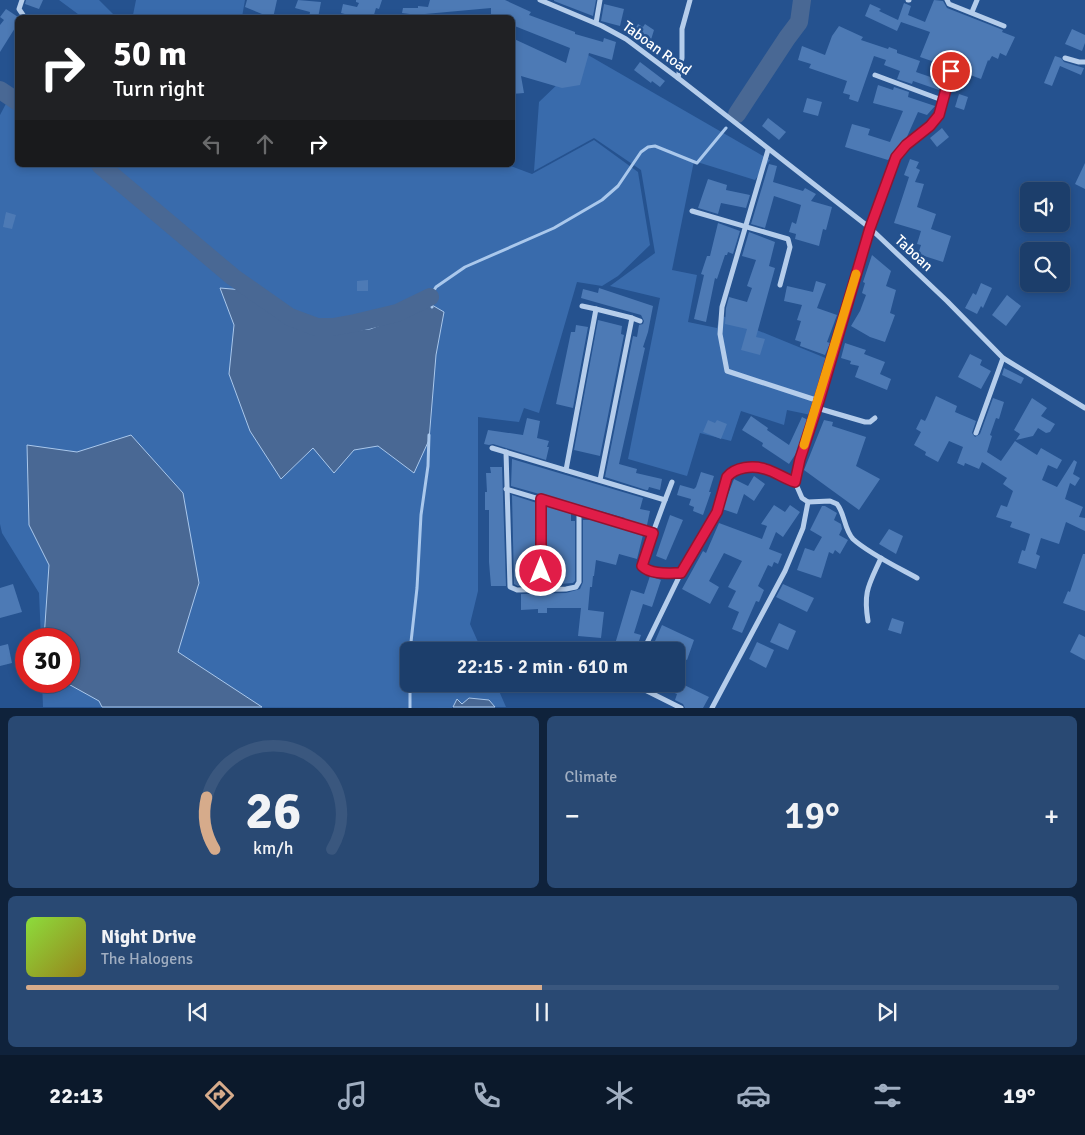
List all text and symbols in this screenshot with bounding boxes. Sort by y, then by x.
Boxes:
street label: Taboan Road [619,17,695,79]
text: 50 m [113,32,187,75]
icon: right [30,35,95,100]
pin [930,50,972,92]
icon: arrive [937,57,965,85]
text: Turn right [113,75,205,102]
icon: left [198,130,226,158]
icon: ahead [251,130,279,158]
icon: right [304,130,332,158]
map controls [1020,182,1070,292]
button: sound [1020,182,1070,232]
street label: Taboan [891,231,937,275]
button: search [1020,242,1070,292]
position arrow [514,544,566,596]
speed limit sign: 30 [15,628,80,693]
text: 22:15 · 2 min · 610 m [457,655,628,679]
text: Climate [565,767,617,787]
text: 26 [245,779,301,843]
text: 19° [784,792,840,839]
text: − [565,799,580,833]
text: + [1044,799,1059,833]
text: km/h [253,837,293,859]
text: Night Drive [101,925,196,949]
text: The Halogens [101,949,193,969]
icon: previous [184,998,212,1026]
icon: pause [528,998,556,1026]
icon: next [873,998,901,1026]
icon: directions [202,1078,237,1113]
icon: music [335,1078,370,1113]
icon: phone [469,1078,504,1113]
icon: climate [602,1078,637,1113]
icon: car [736,1078,771,1113]
icon: filters [870,1078,905,1113]
text: 22:13 [49,1082,103,1109]
text: 19° [1003,1082,1036,1109]

